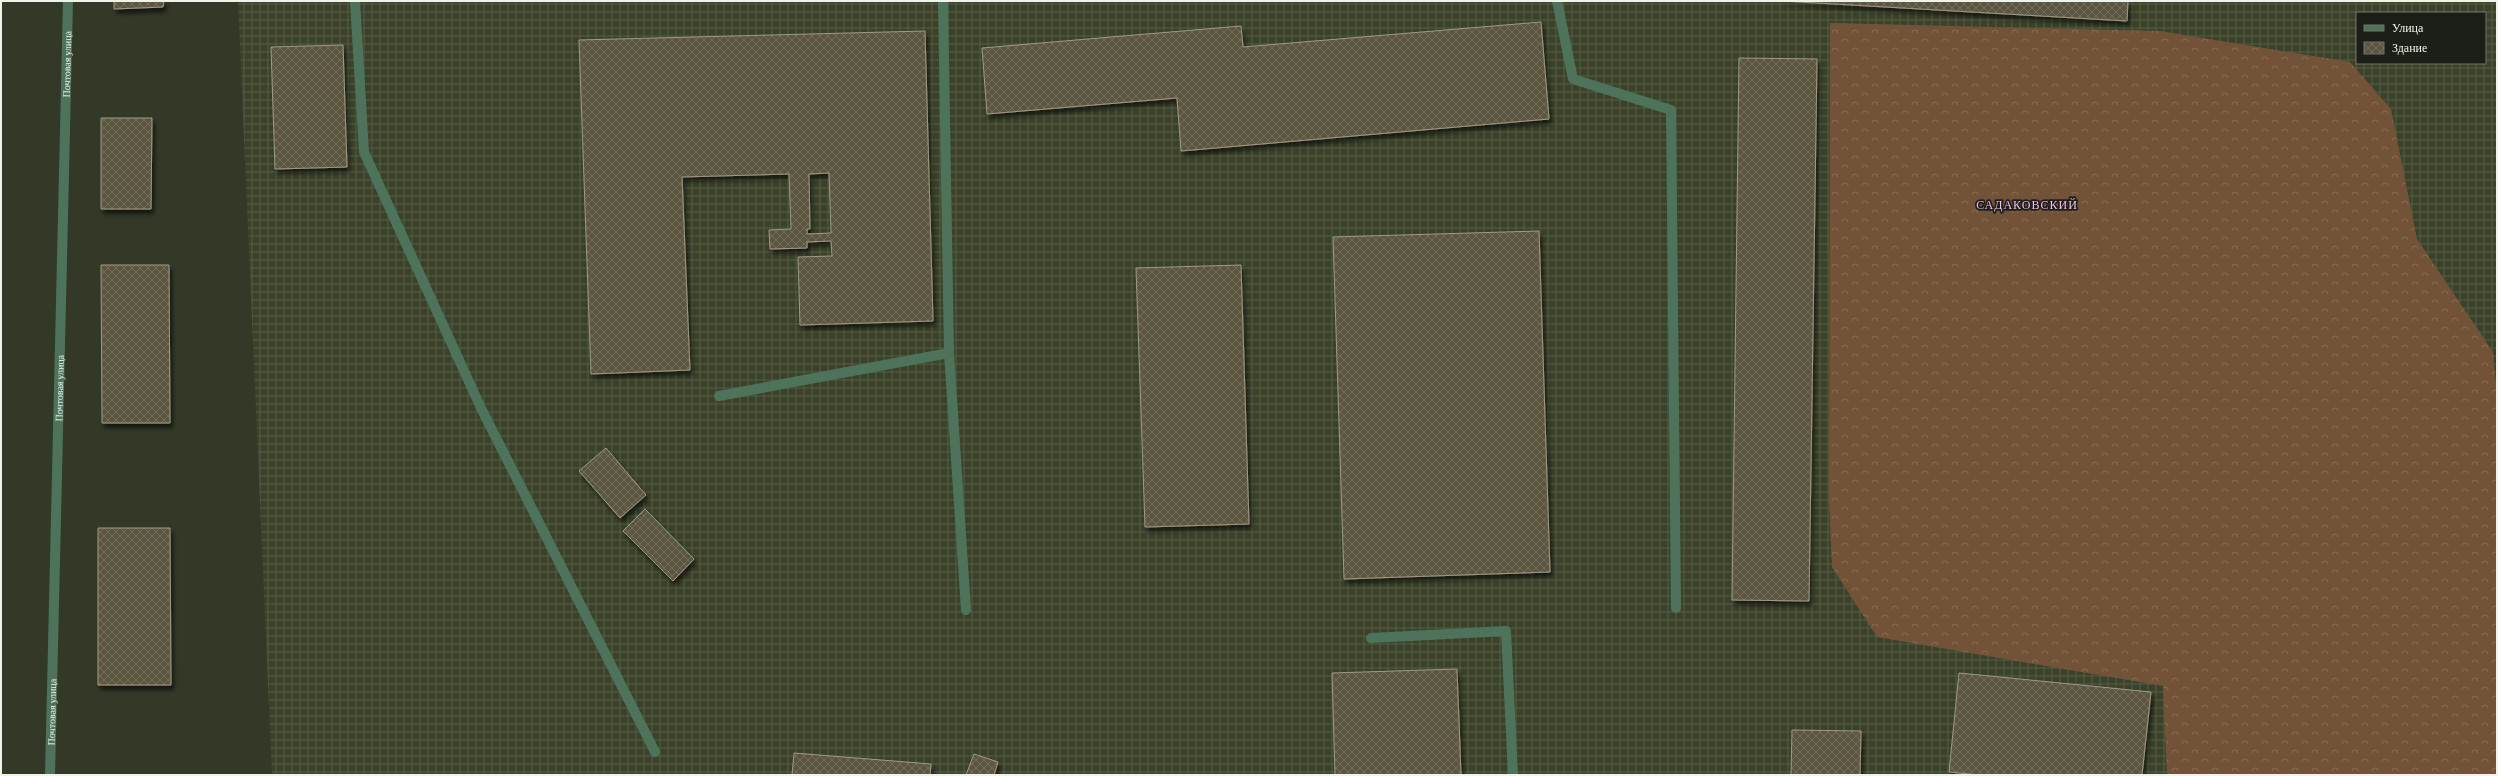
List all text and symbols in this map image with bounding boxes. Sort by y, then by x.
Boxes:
legend [2356,12,2486,64]
text: Улица [2392,21,2424,35]
street label: Почтовая улица [60,30,73,98]
text: Здание [2392,41,2427,55]
district label: САДАКОВСКИЙ [1976,198,2078,212]
street label: Почтовая улица [53,354,65,421]
street label: Почтовая улица [45,678,58,745]

